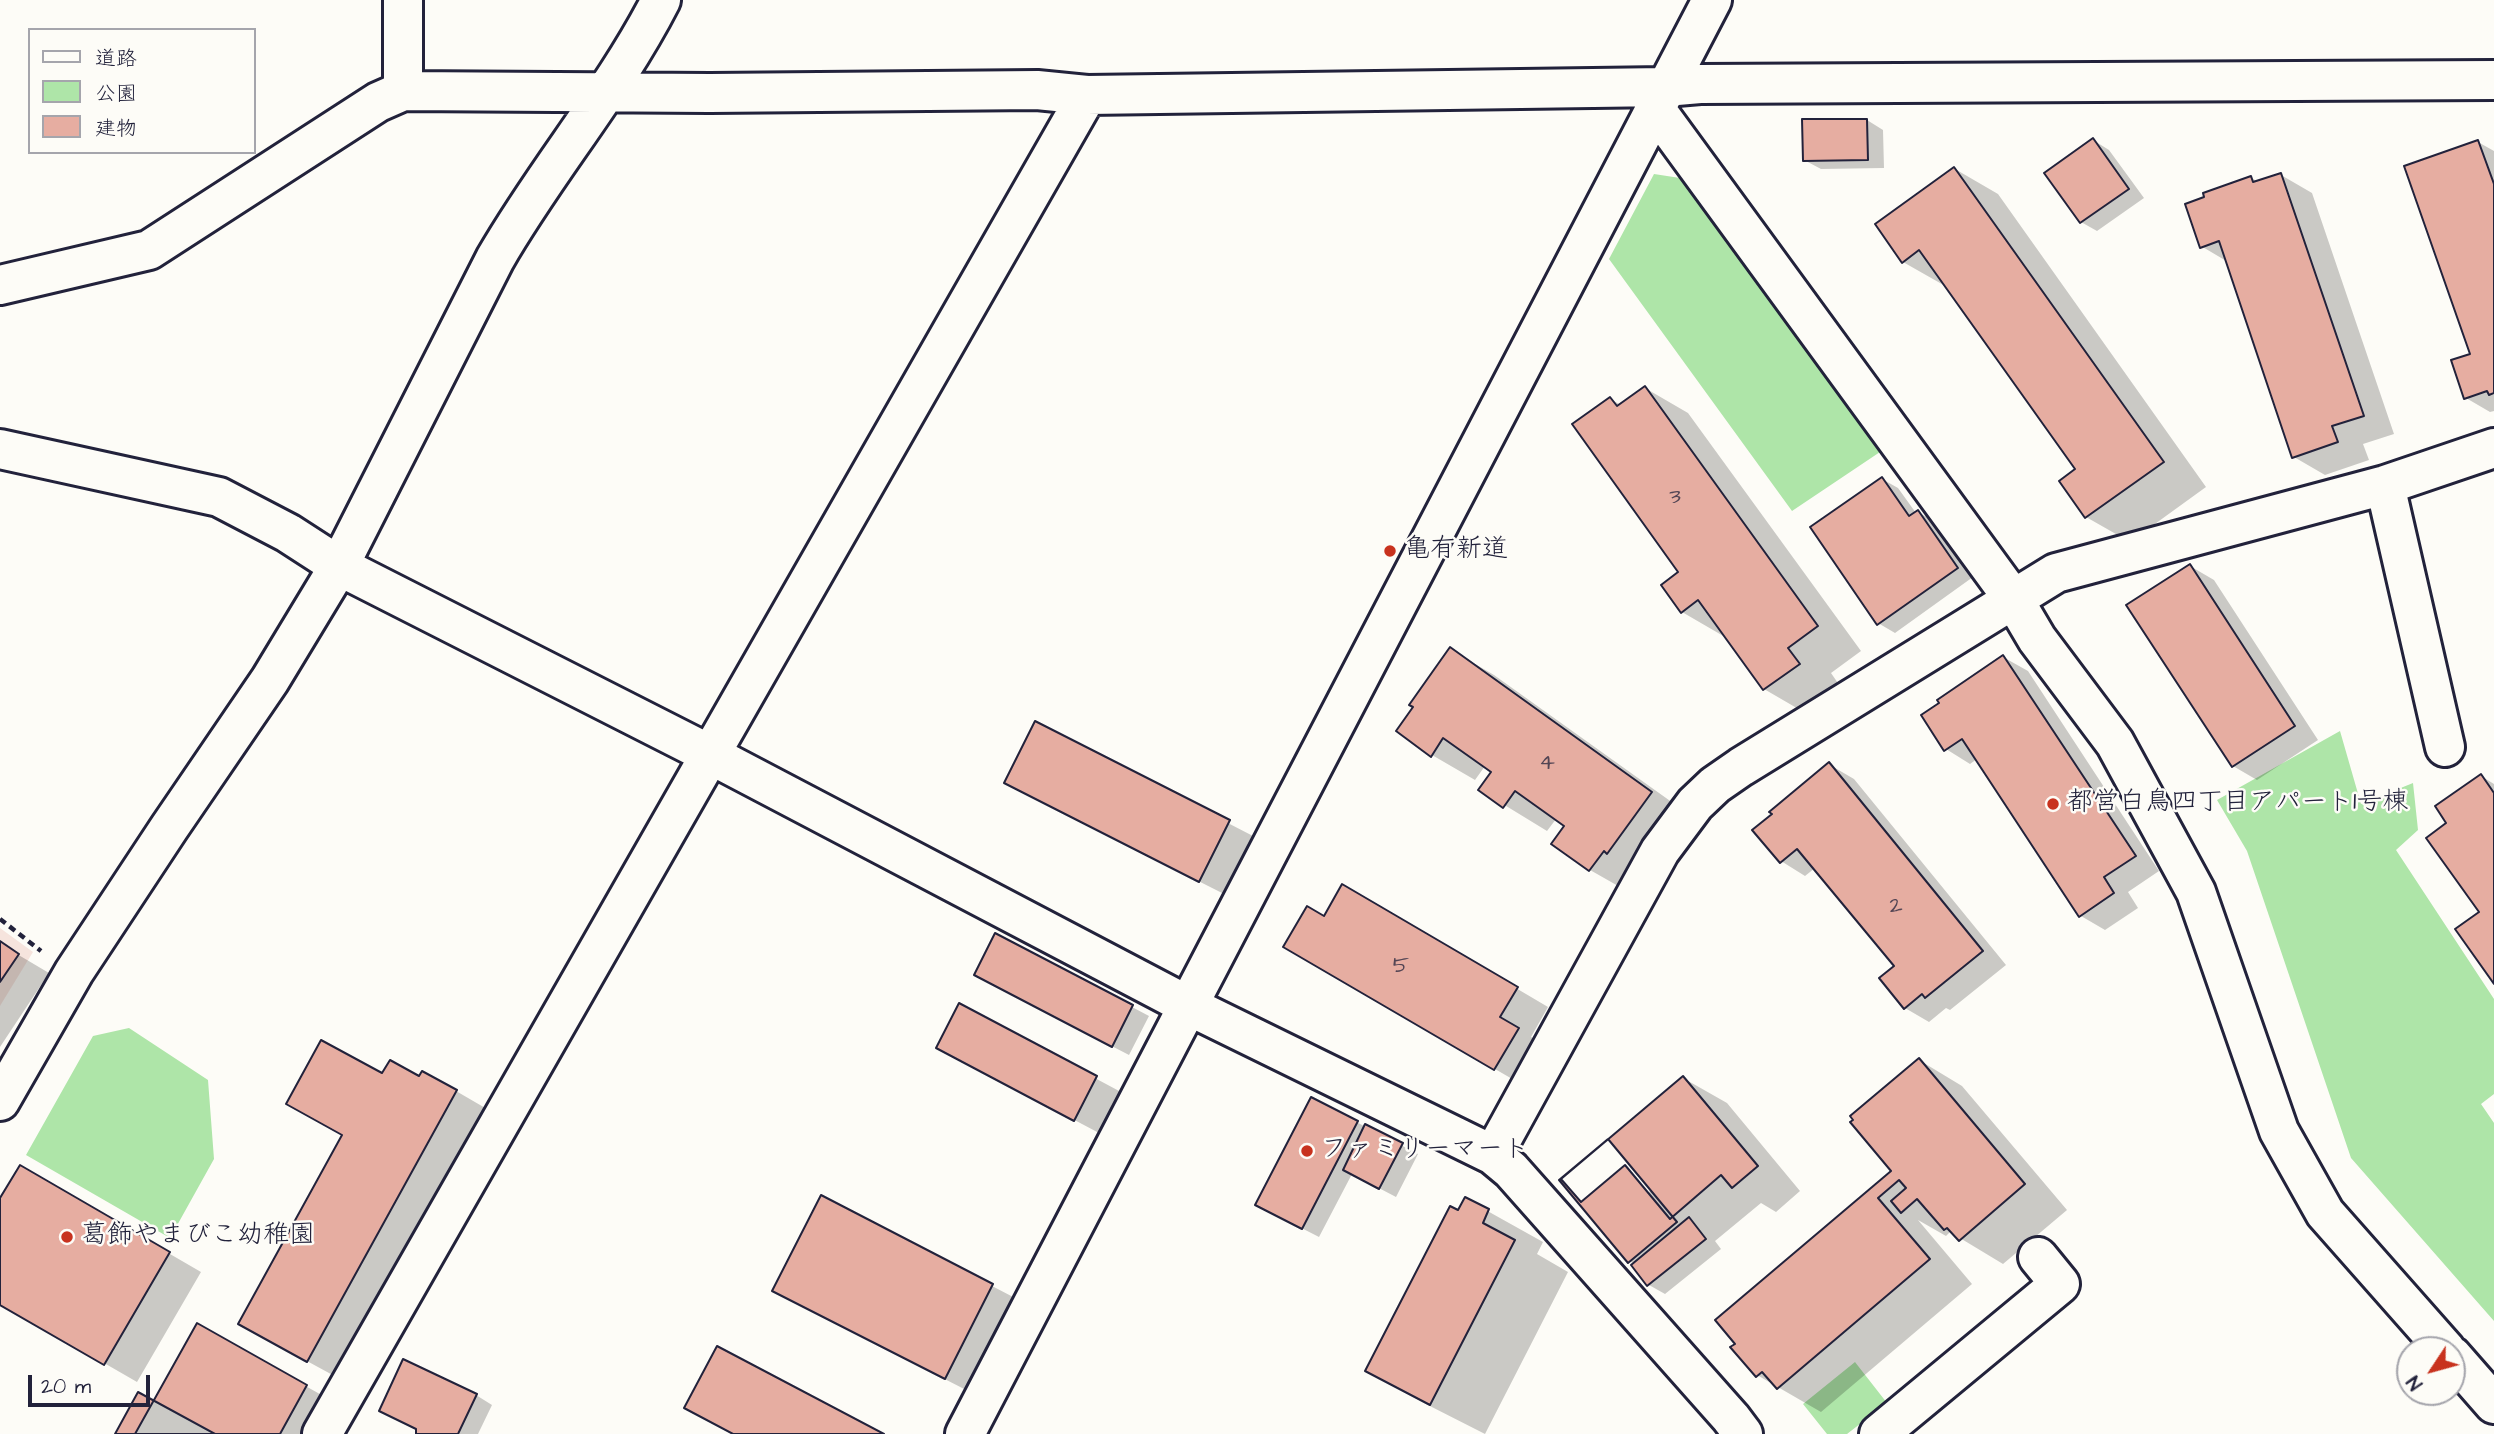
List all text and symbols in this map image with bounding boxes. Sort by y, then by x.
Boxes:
legend [28,28,256,154]
text: 道路 [95,44,137,73]
text: 公園 [95,79,137,108]
text: 建物 [95,114,137,143]
house number: 3 [1669,484,1681,512]
place label: 亀有新道 [1404,535,1508,567]
marker: 亀有新道 [1382,543,1398,559]
house number: 4 [1539,750,1555,778]
place label: 都営白鳥四丁目アパート1号棟 [2067,788,2408,820]
marker: 都営白鳥四丁目アパート1号棟 [2045,796,2061,812]
house number: 2 [1889,893,1903,921]
house number: 5 [1393,953,1409,981]
place label: ファミリーマート [1321,1135,1529,1167]
marker: ファミリーマート [1299,1143,1315,1159]
place label: 葛飾やまびこ幼稚園 [81,1221,315,1253]
marker: 葛飾やまびこ幼稚園 [59,1229,75,1245]
north arrow [2396,1336,2466,1406]
scale bar [32,1360,154,1404]
text: N [2401,1370,2430,1395]
text: 20 m [41,1372,91,1401]

